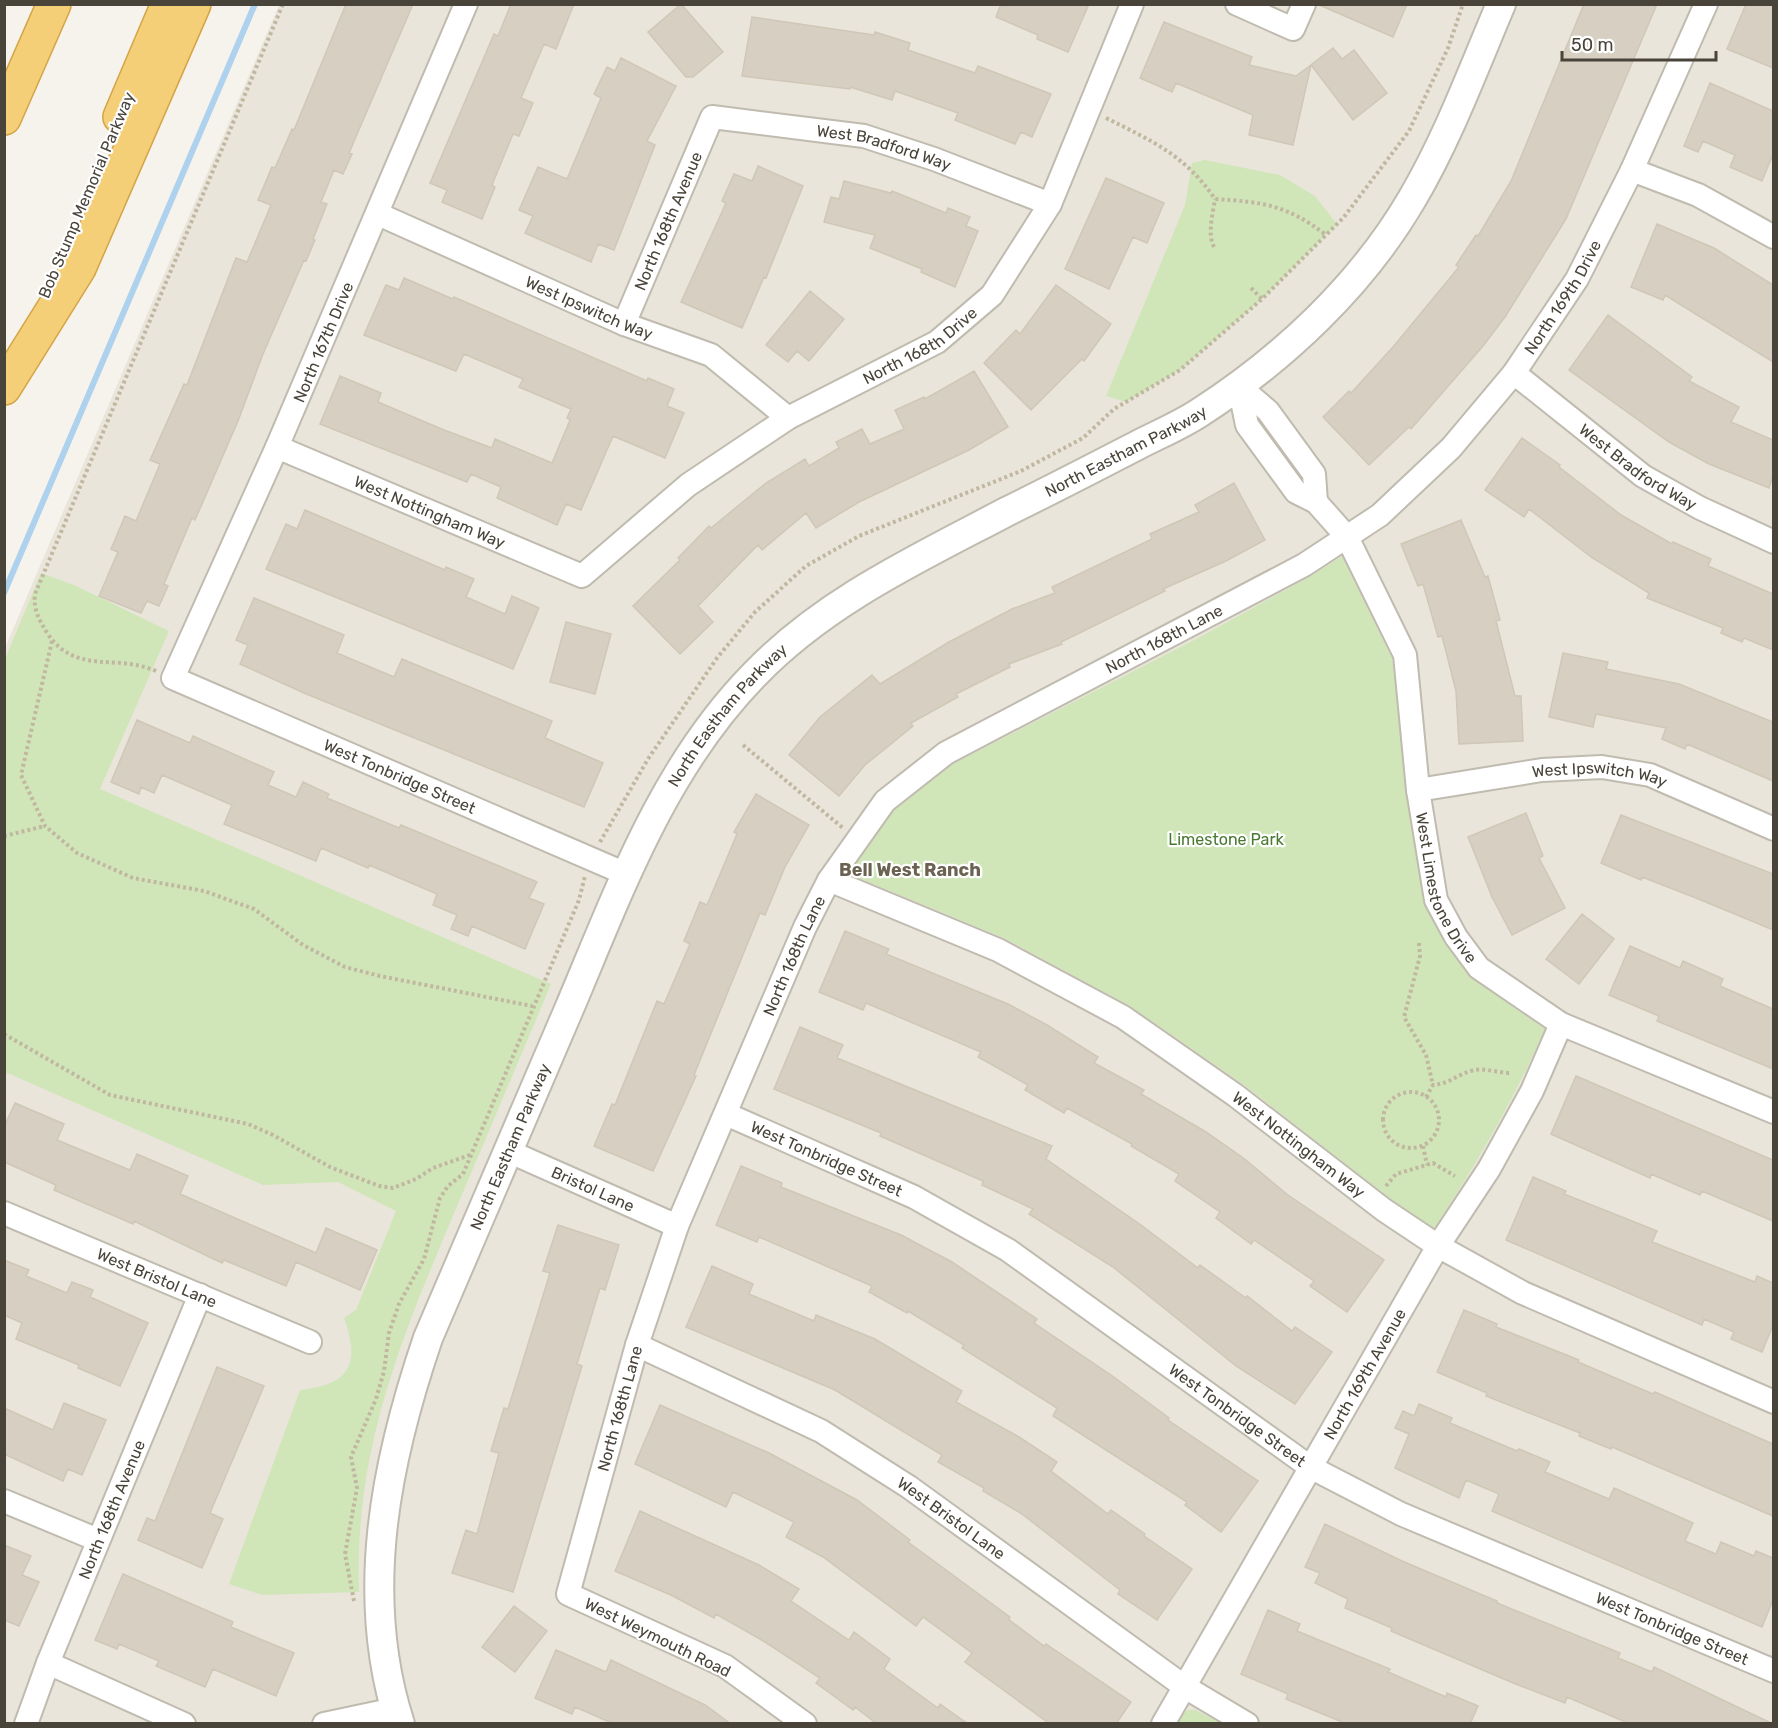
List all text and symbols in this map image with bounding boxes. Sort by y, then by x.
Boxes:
scale bar [1562,24,1716,62]
text: 50 m [1571,34,1614,56]
street label: Bob Stump Memorial Parkway [34,89,139,301]
street label: West Bradford Way [815,121,954,175]
street label: North 168th Avenue [630,149,706,293]
street label: North 169th Drive [1520,237,1605,358]
street label: West Ipswitch Way [522,272,655,344]
street label: North 167th Drive [290,279,357,405]
street label: North 168th Drive [860,303,981,388]
street label: North Eastham Parkway [1042,402,1210,501]
street label: West Bradford Way [1575,420,1700,514]
street label: West Nottingham Way [351,472,508,553]
street label: North 168th Lane [1102,601,1226,678]
street label: North Eastham Parkway [664,640,791,790]
street label: West Tonbridge Street [321,735,478,818]
street label: West Ipswitch Way [1531,758,1670,791]
street label: West Limestone Drive [1412,811,1481,967]
park label: Limestone Park [1168,830,1284,849]
district label: Bell West Ranch [839,859,981,881]
street label: North 168th Lane [759,893,829,1019]
street label: North Eastham Parkway [466,1060,554,1233]
street label: West Nottingham Way [1229,1088,1369,1202]
street label: West Tonbridge Street [748,1117,905,1201]
street label: Bristol Lane [548,1163,637,1216]
street label: West Bristol Lane [94,1244,220,1312]
street label: North 169th Avenue [1320,1305,1410,1443]
street label: North 168th Lane [593,1344,646,1474]
street label: West Tonbridge Street [1165,1360,1309,1471]
street label: North 168th Avenue [75,1437,149,1582]
street label: West Bristol Lane [894,1473,1009,1564]
street label: West Tonbridge Street [1593,1588,1751,1669]
street label: West Weymouth Road [582,1594,734,1681]

